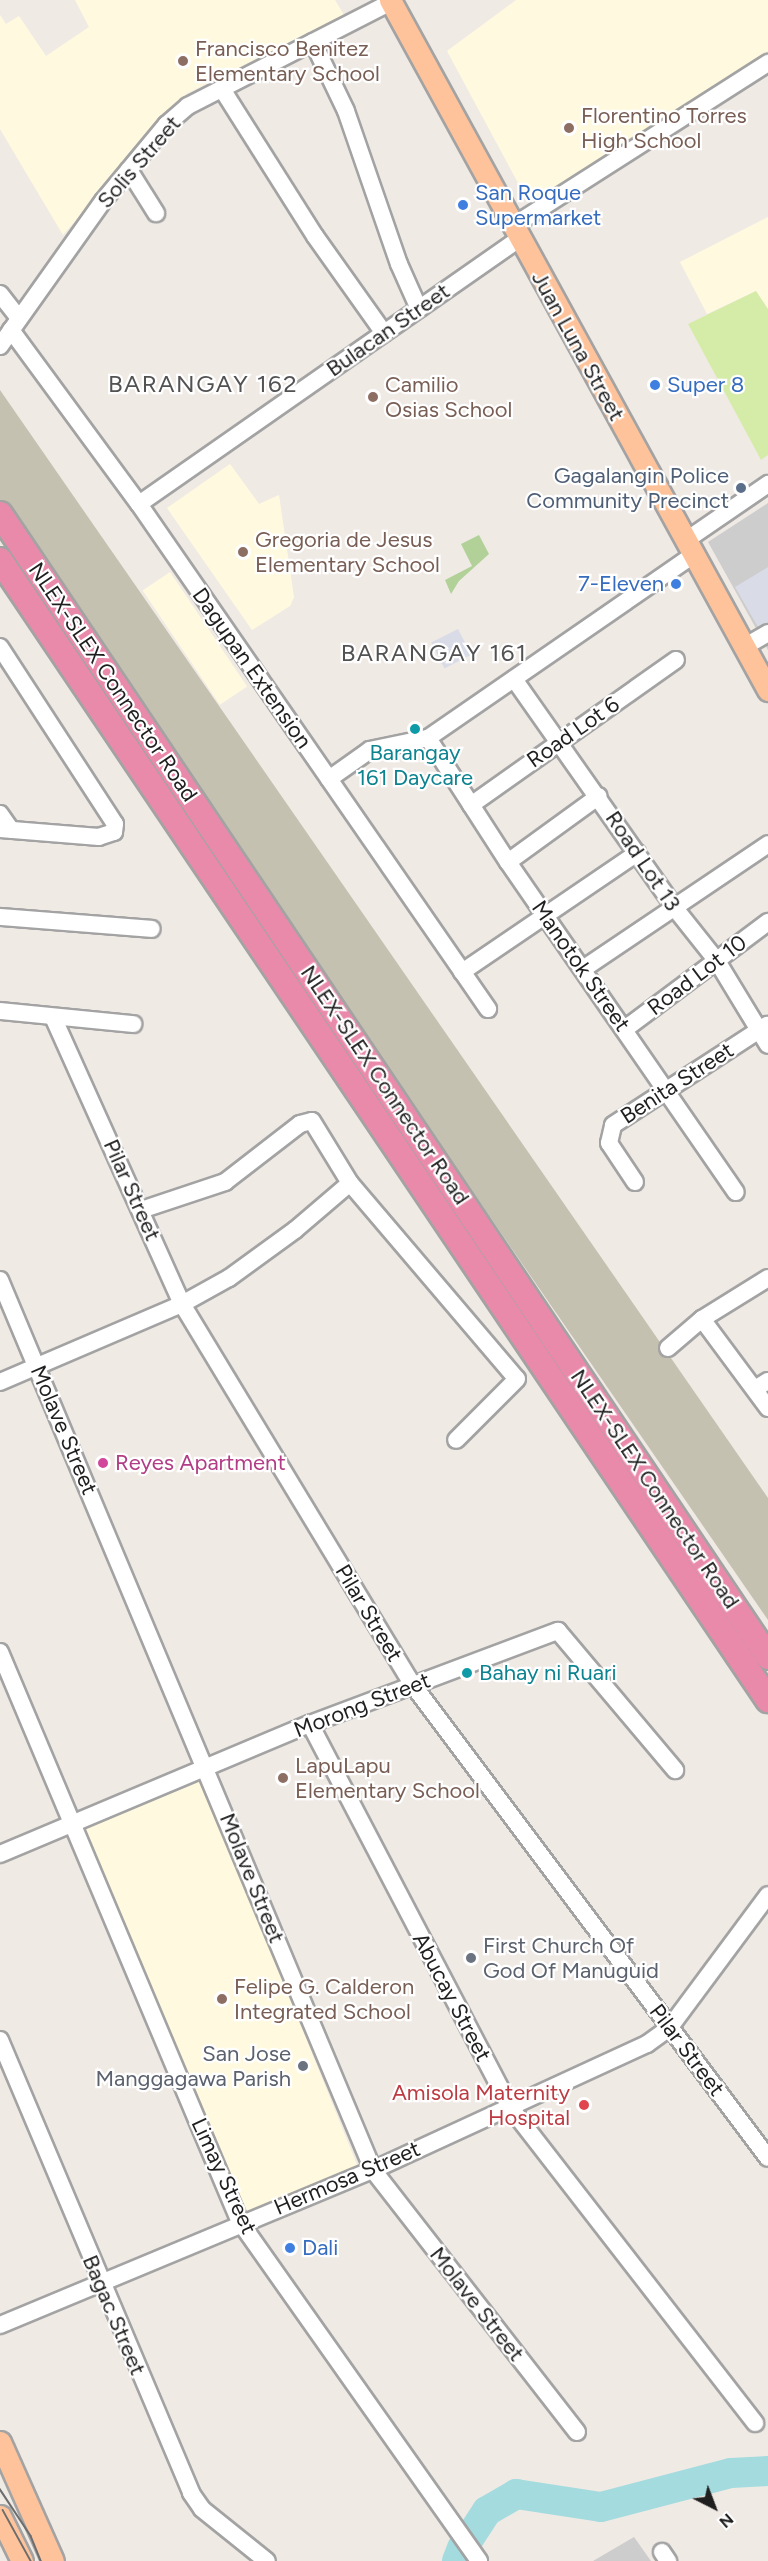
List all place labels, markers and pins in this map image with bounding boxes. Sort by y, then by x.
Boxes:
place label: Francisco Benitez Elementary School [195,35,380,86]
marker: Francisco Benitez Elementary School [176,54,190,68]
place label: Florentino Torres High School [581,102,747,154]
marker: Florentino Torres High School [562,121,576,135]
place label: San Roque Supermarket [475,179,601,230]
marker: San Roque Supermarket [456,198,470,212]
place label: Camilio Osias School [385,371,512,422]
place label: Super 8 [667,372,744,398]
marker: Super 8 [648,378,662,392]
marker: Camilio Osias School [366,390,380,404]
place label: Gagalangin Police Community Precinct [526,462,729,514]
marker: Gagalangin Police Community Precinct [734,481,748,495]
place label: Gregoria de Jesus Elementary School [255,526,440,578]
marker: Gregoria de Jesus Elementary School [236,545,250,559]
place label: 7-Eleven [578,571,664,597]
marker: 7-Eleven [669,577,683,591]
marker: Barangay 161 Daycare [408,722,422,736]
place label: Barangay 161 Daycare [357,739,473,790]
place label: Reyes Apartment [115,1450,286,1476]
marker: Reyes Apartment [96,1456,110,1470]
place label: Bahay ni Ruari [479,1660,617,1686]
marker: Bahay ni Ruari [460,1666,474,1680]
place label: LapuLapu Elementary School [295,1752,480,1804]
marker: LapuLapu Elementary School [276,1771,290,1785]
place label: First Church Of God Of Manuguid [483,1932,659,1984]
marker: First Church Of God Of Manuguid [464,1951,478,1965]
place label: Felipe G. Calderon Integrated School [234,1973,414,2024]
marker: Felipe G. Calderon Integrated School [215,1992,229,2006]
place label: San Jose Manggagawa Parish [95,2040,291,2092]
marker: San Jose Manggagawa Parish [296,2059,310,2073]
place label: Amisola Maternity Hospital [392,2079,570,2130]
marker: Amisola Maternity Hospital [575,2096,593,2114]
place label: Dali [302,2235,338,2261]
marker: Dali [283,2241,297,2255]

